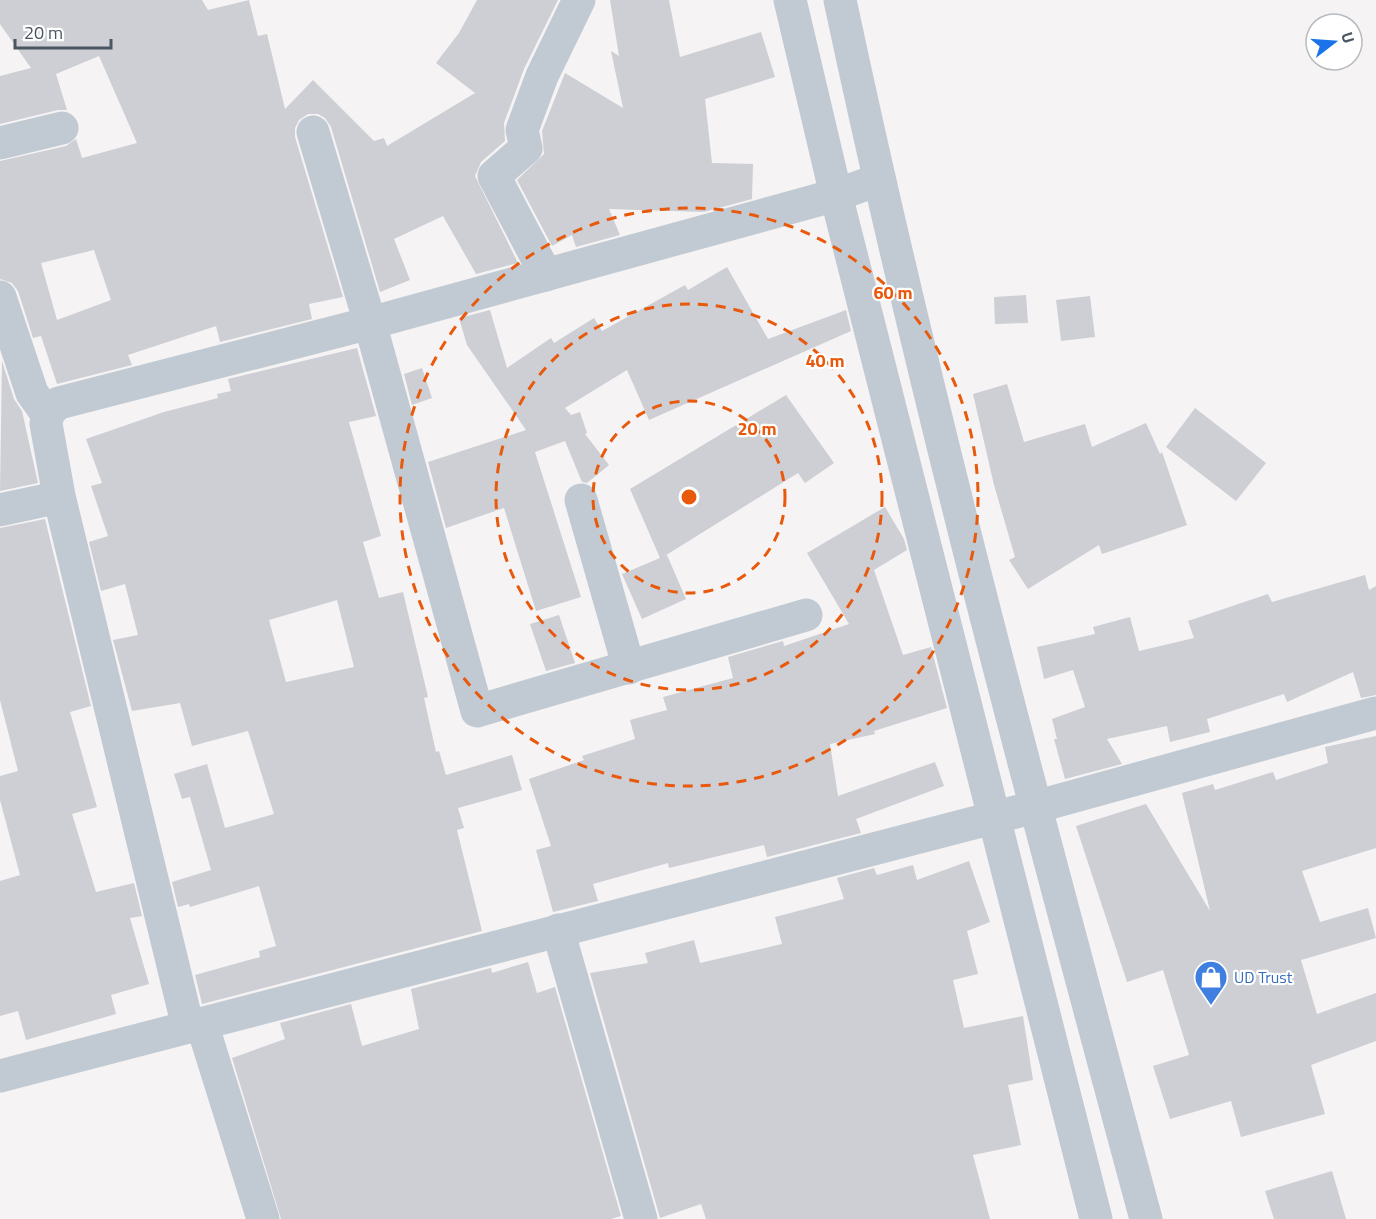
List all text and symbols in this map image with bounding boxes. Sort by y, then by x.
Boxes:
scale bar [15,12,111,50]
north arrow [1304,12,1364,72]
text: 20 m [24,19,63,46]
text: U [1335,29,1361,46]
text: 60 m [873,279,913,306]
text: 40 m [805,347,845,374]
text: 20 m [737,415,777,442]
centre of rings [679,487,699,507]
shop icon: UD Trust [1193,959,1229,1006]
place label: UD Trust [1234,965,1293,989]

